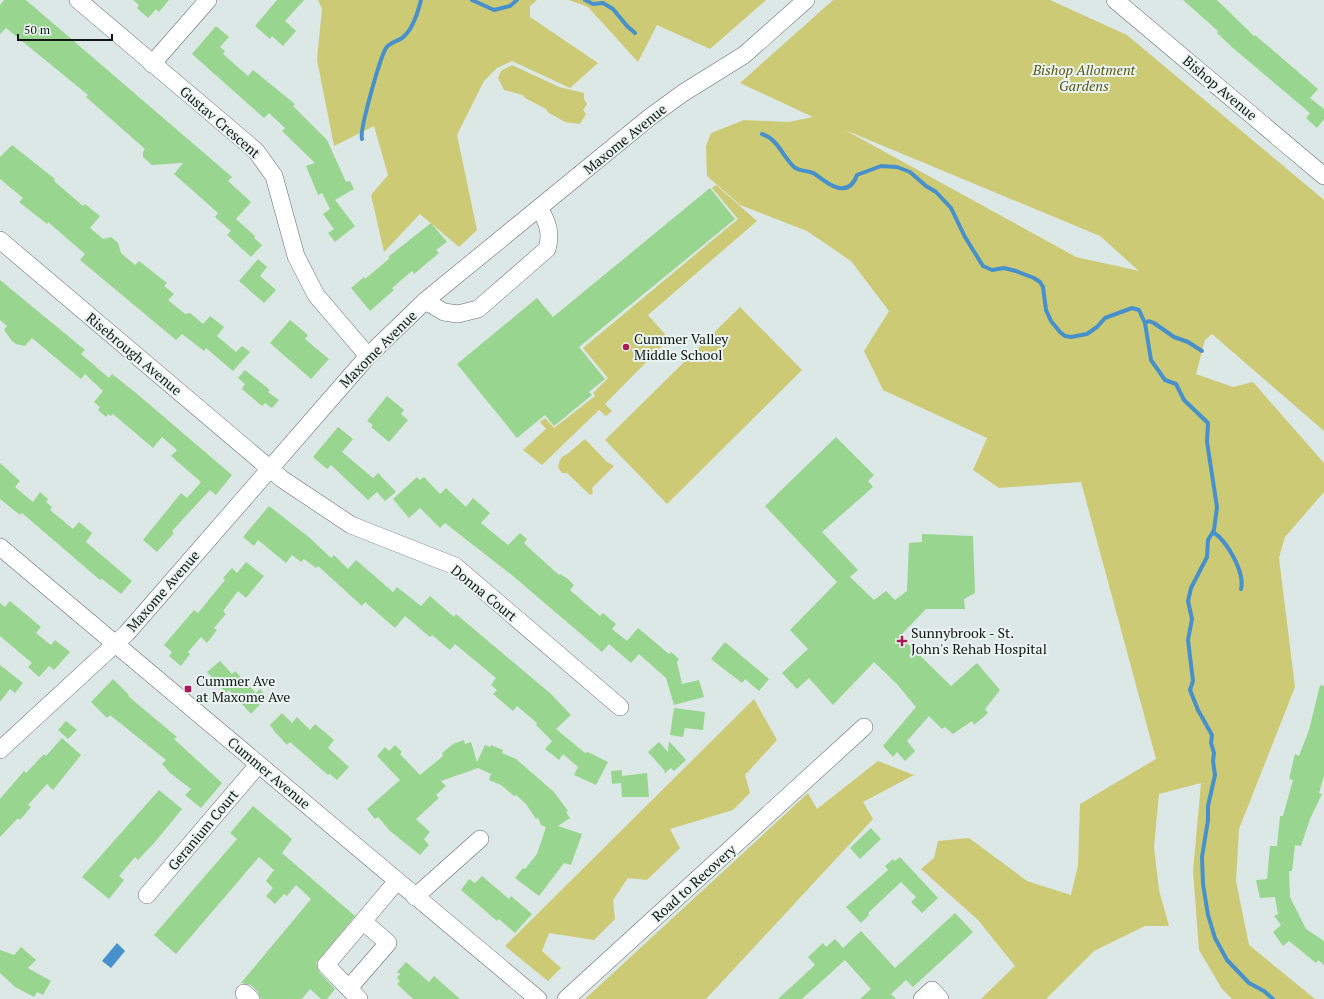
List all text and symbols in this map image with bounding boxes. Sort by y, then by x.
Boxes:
scale bar [18,16,112,42]
text: 50 m [24,22,51,37]
street label: Bishop Avenue [1179,51,1262,124]
park label: Bishop Allotment Gardens [1032,60,1136,95]
street label: Gustav Crescent [176,81,265,162]
street label: Maxome Avenue [579,99,670,178]
street label: Maxome Avenue [335,306,420,391]
street label: Risebrough Avenue [82,308,186,399]
place label: Cummer Valley Middle School [634,329,729,364]
marker: Cummer Valley Middle School [621,342,631,352]
street label: Maxome Avenue [122,546,203,635]
street label: Donna Court [447,560,522,626]
place label: Sunnybrook - St. John's Rehab Hospital [911,623,1047,658]
marker: Sunnybrook - St. John's Rehab Hospital [896,635,908,647]
place label: Cummer Ave at Maxome Ave [196,671,290,706]
marker: Cummer Ave at Maxome Ave [183,684,193,694]
street label: Cummer Avenue [224,732,315,813]
street label: Geranium Court [163,785,243,874]
street label: Road to Recovery [648,839,740,925]

